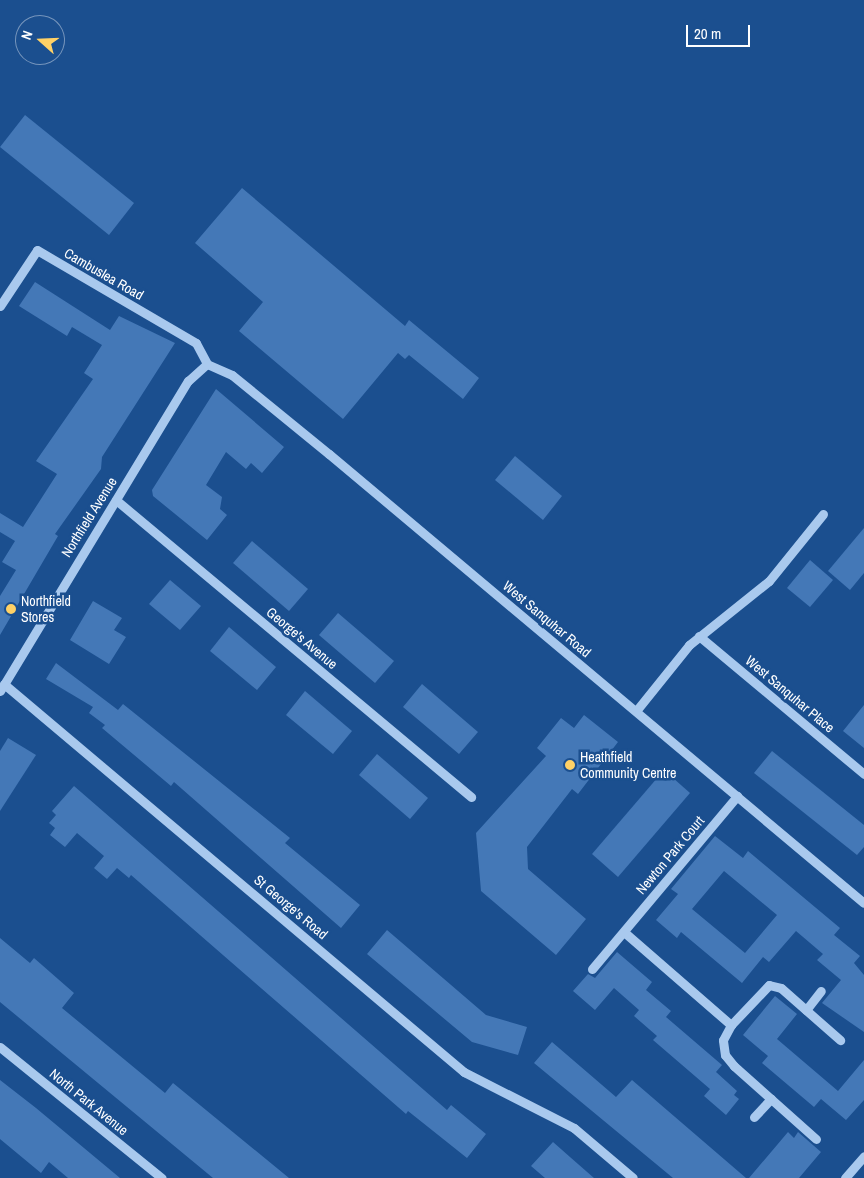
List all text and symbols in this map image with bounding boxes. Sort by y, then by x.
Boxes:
north arrow [15,15,65,65]
scale bar [689,15,753,47]
text: 20 m [694,23,721,44]
text: N [17,28,37,42]
street label: Cambuslea Road [61,245,147,303]
street label: Northfield Avenue [58,474,120,560]
street label: West Sanquhar Road [500,577,594,661]
place label: Northfield Stores [21,593,71,626]
marker: Northfield Stores [5,603,17,615]
street label: George's Avenue [263,603,341,673]
street label: West Sanquhar Place [742,652,838,736]
place label: Heathfield Community Centre [580,749,676,782]
marker: Heathfield Community Centre [564,759,576,771]
street label: Newton Park Court [632,812,708,898]
street label: St George's Road [251,871,331,943]
street label: North Park Avenue [46,1065,132,1139]

